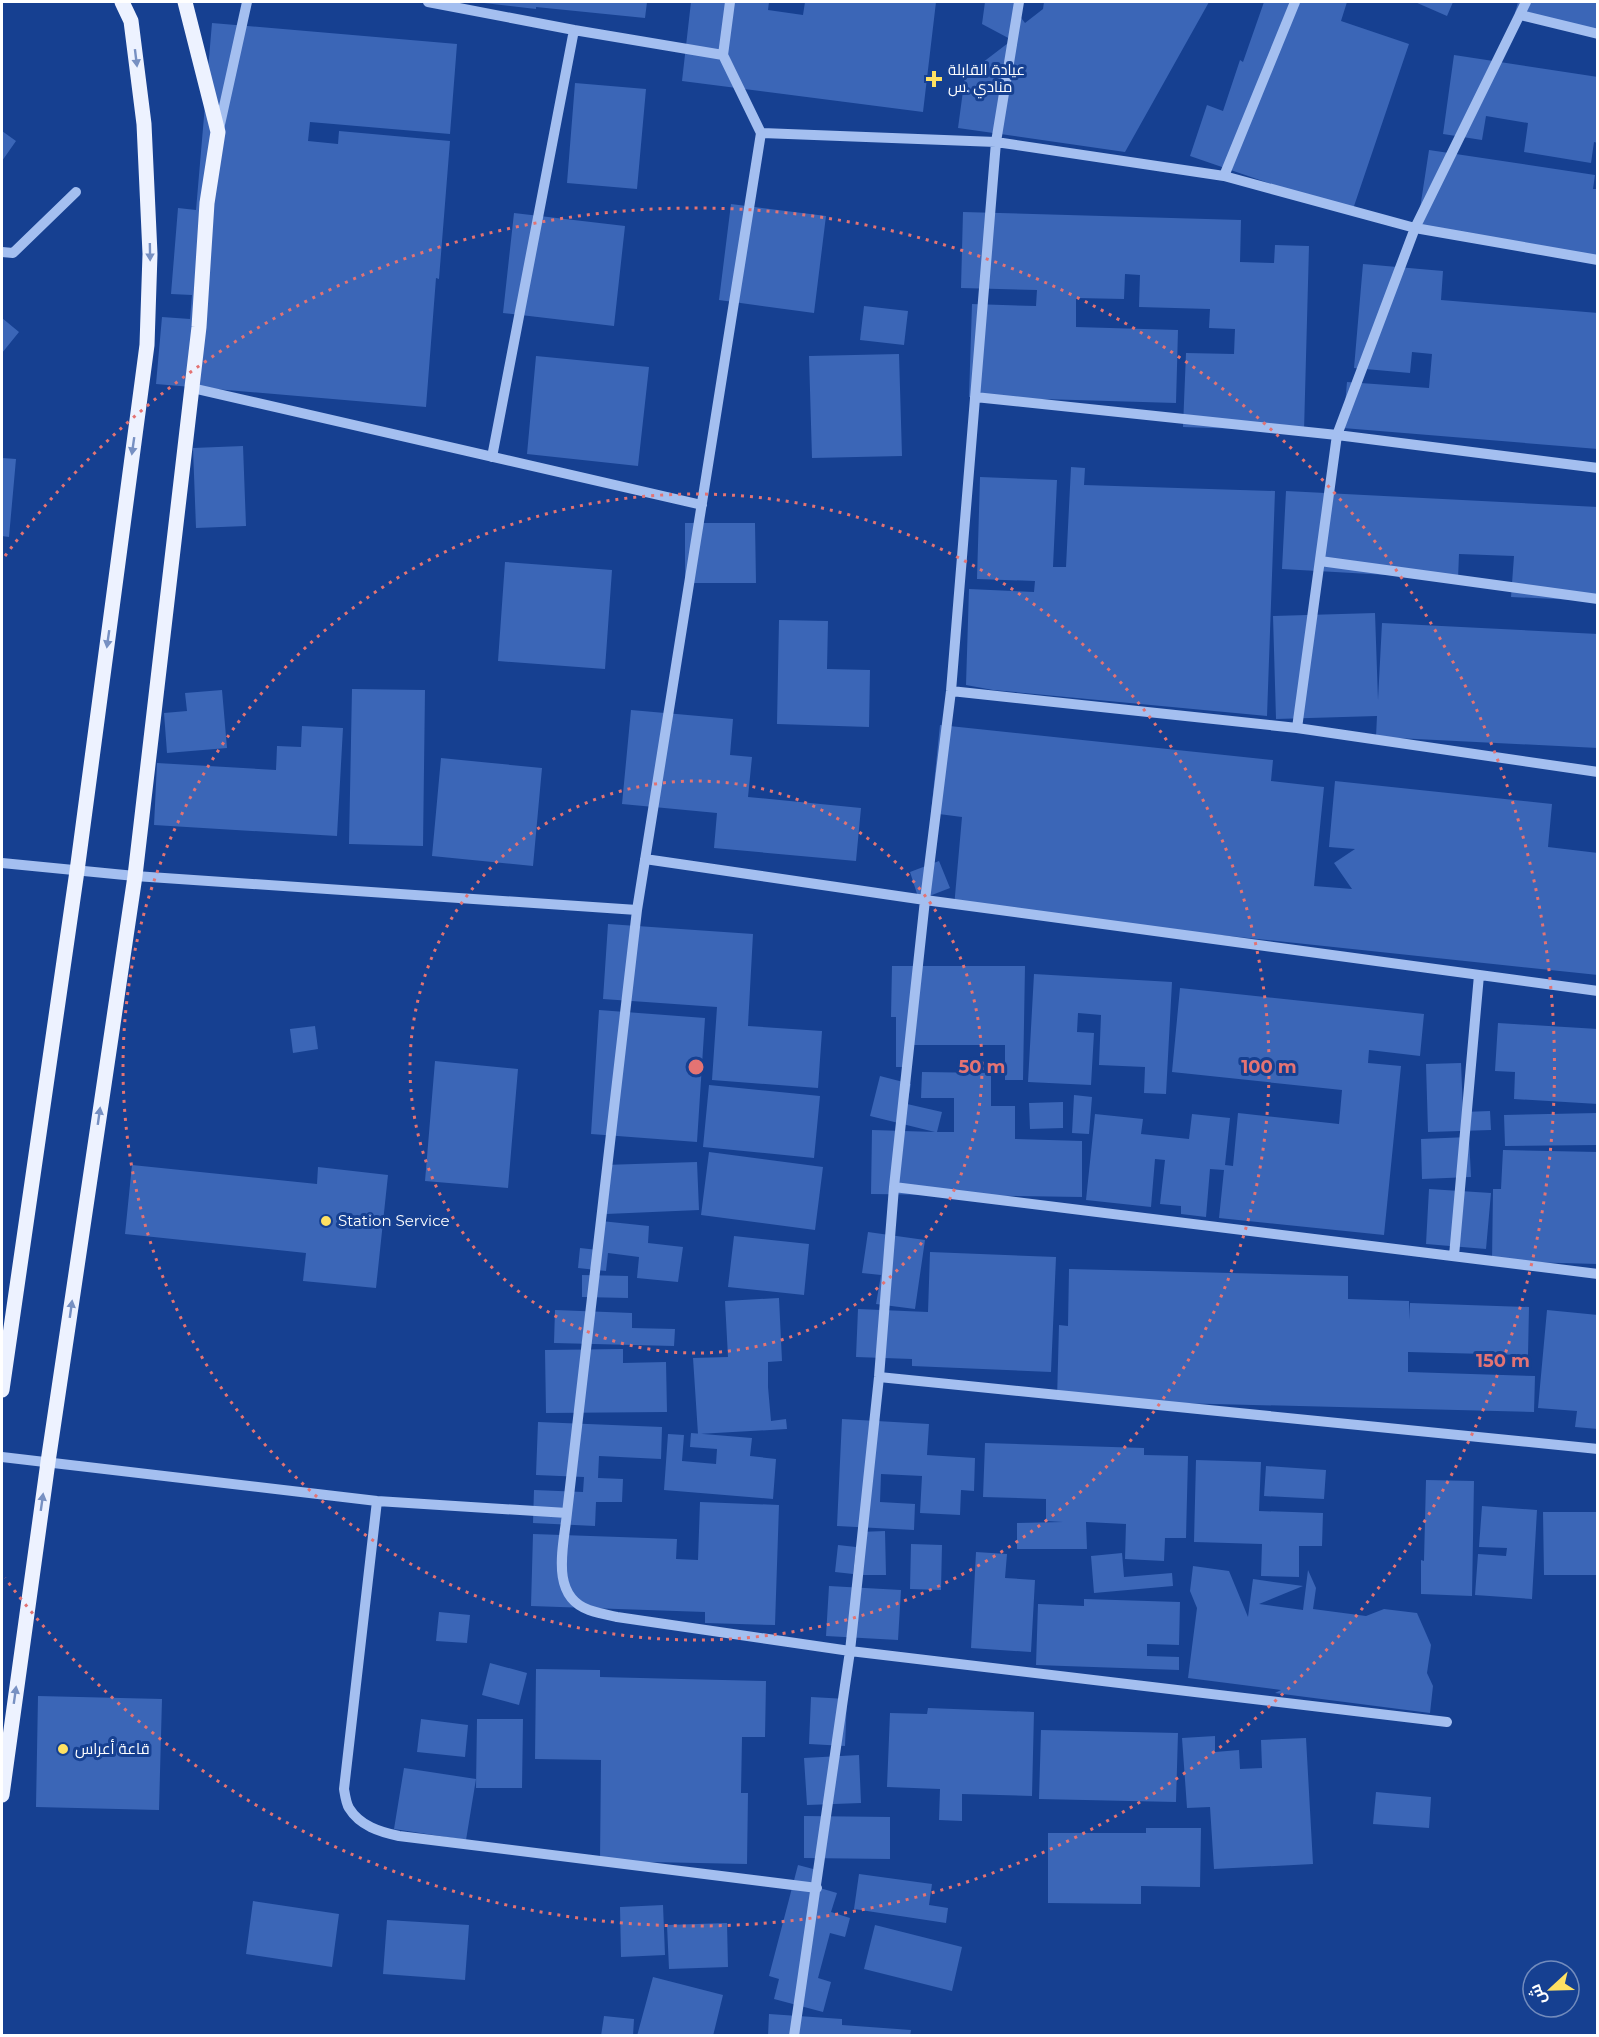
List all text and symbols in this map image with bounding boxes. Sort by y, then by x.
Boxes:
one-way arrow [131,48,140,67]
place label: عيادة القابلة منادي .س [948,60,1025,99]
marker: عيادة القابلة منادي .س [925,70,943,88]
one-way arrow [145,242,155,261]
one-way arrow [129,437,138,456]
one-way arrow [103,630,112,649]
text: 50 m [959,1056,1005,1078]
text: 100 m [1241,1056,1297,1078]
centre of rings [686,1057,706,1077]
one-way arrow [95,1107,104,1126]
place label: Station Service [338,1211,450,1230]
marker: Station Service [319,1214,333,1228]
one-way arrow [66,1299,75,1318]
text: 150 m [1476,1350,1530,1372]
one-way arrow [38,1492,47,1511]
one-way arrow [11,1685,20,1704]
place label: قاعة أعراس [75,1739,150,1759]
marker: قاعة أعراس [56,1742,70,1756]
north arrow [1521,1959,1581,2019]
text: ش [1525,1981,1550,2008]

